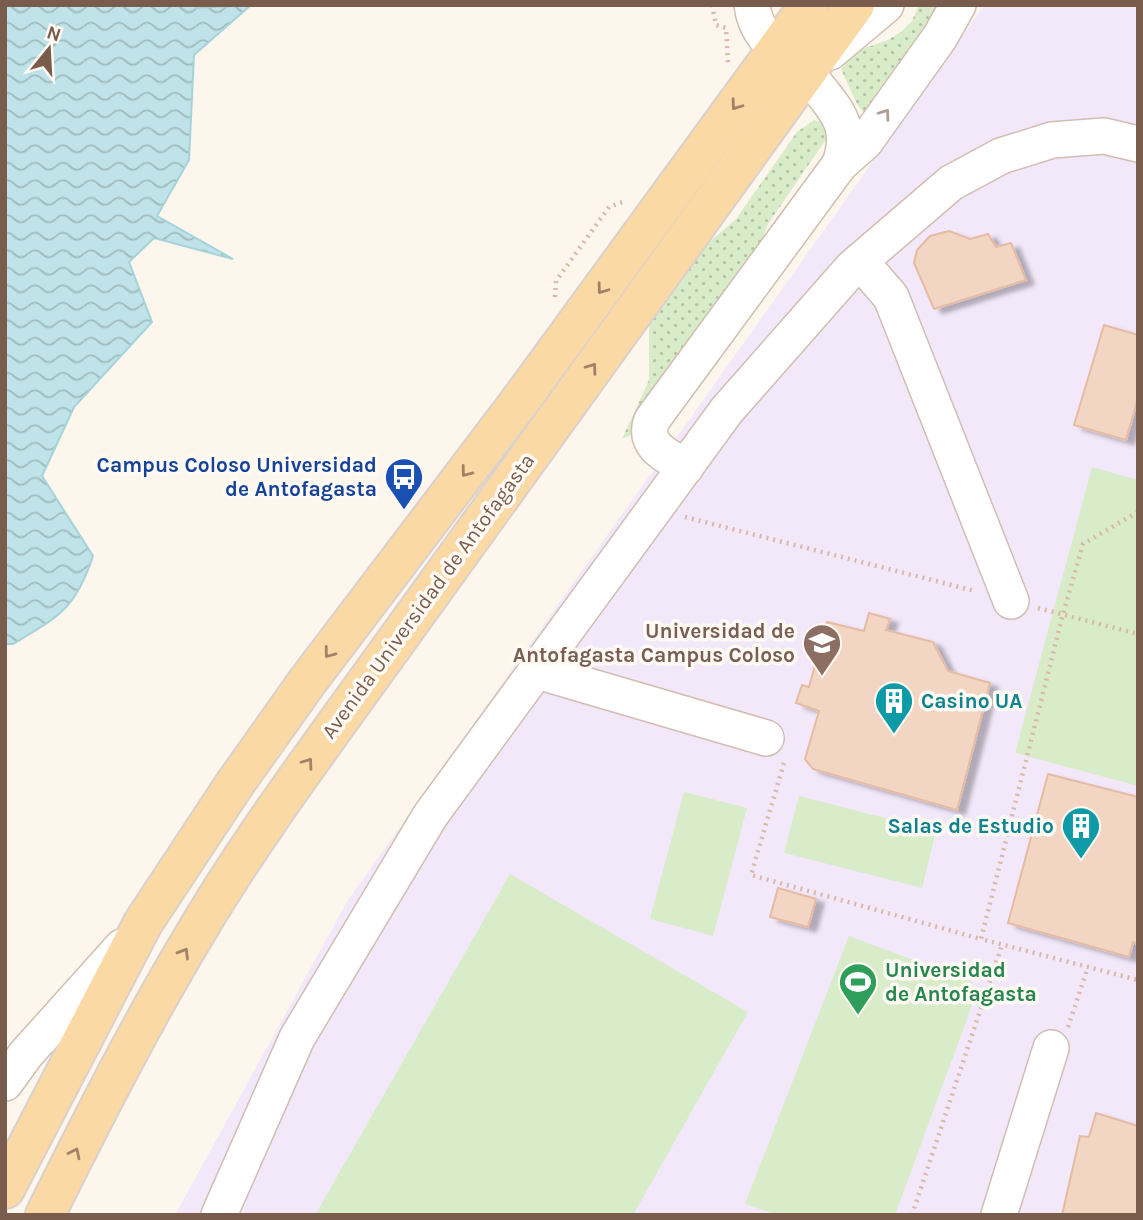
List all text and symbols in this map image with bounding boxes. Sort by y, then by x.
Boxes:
north arrow [14,14,84,84]
text: N [44,21,64,46]
one-way arrow [732,97,744,110]
one-way arrow [877,109,889,122]
one-way arrow [598,281,610,294]
one-way arrow [584,363,596,376]
street label: Avenida Universidad de Antofagasta [317,449,539,743]
place label: Campus Coloso Universidad de Antofagasta [97,453,377,501]
bus stop icon: Campus Coloso Universidad de Antofagasta [383,456,425,511]
one-way arrow [462,464,475,477]
place label: Universidad de Antofagasta Campus Coloso [513,619,795,667]
school or university icon: Universidad de Antofagasta Campus Coloso [801,622,843,677]
one-way arrow [324,645,337,658]
building icon: Casino UA [873,680,915,735]
place label: Casino UA [921,689,1022,713]
one-way arrow [300,758,312,771]
building icon: Salas de Estudio [1060,805,1102,860]
place label: Salas de Estudio [887,814,1054,838]
one-way arrow [175,948,188,961]
place label: Universidad de Antofagasta [885,958,1037,1006]
sports icon: Universidad de Antofagasta [837,961,879,1016]
one-way arrow [67,1148,81,1160]

